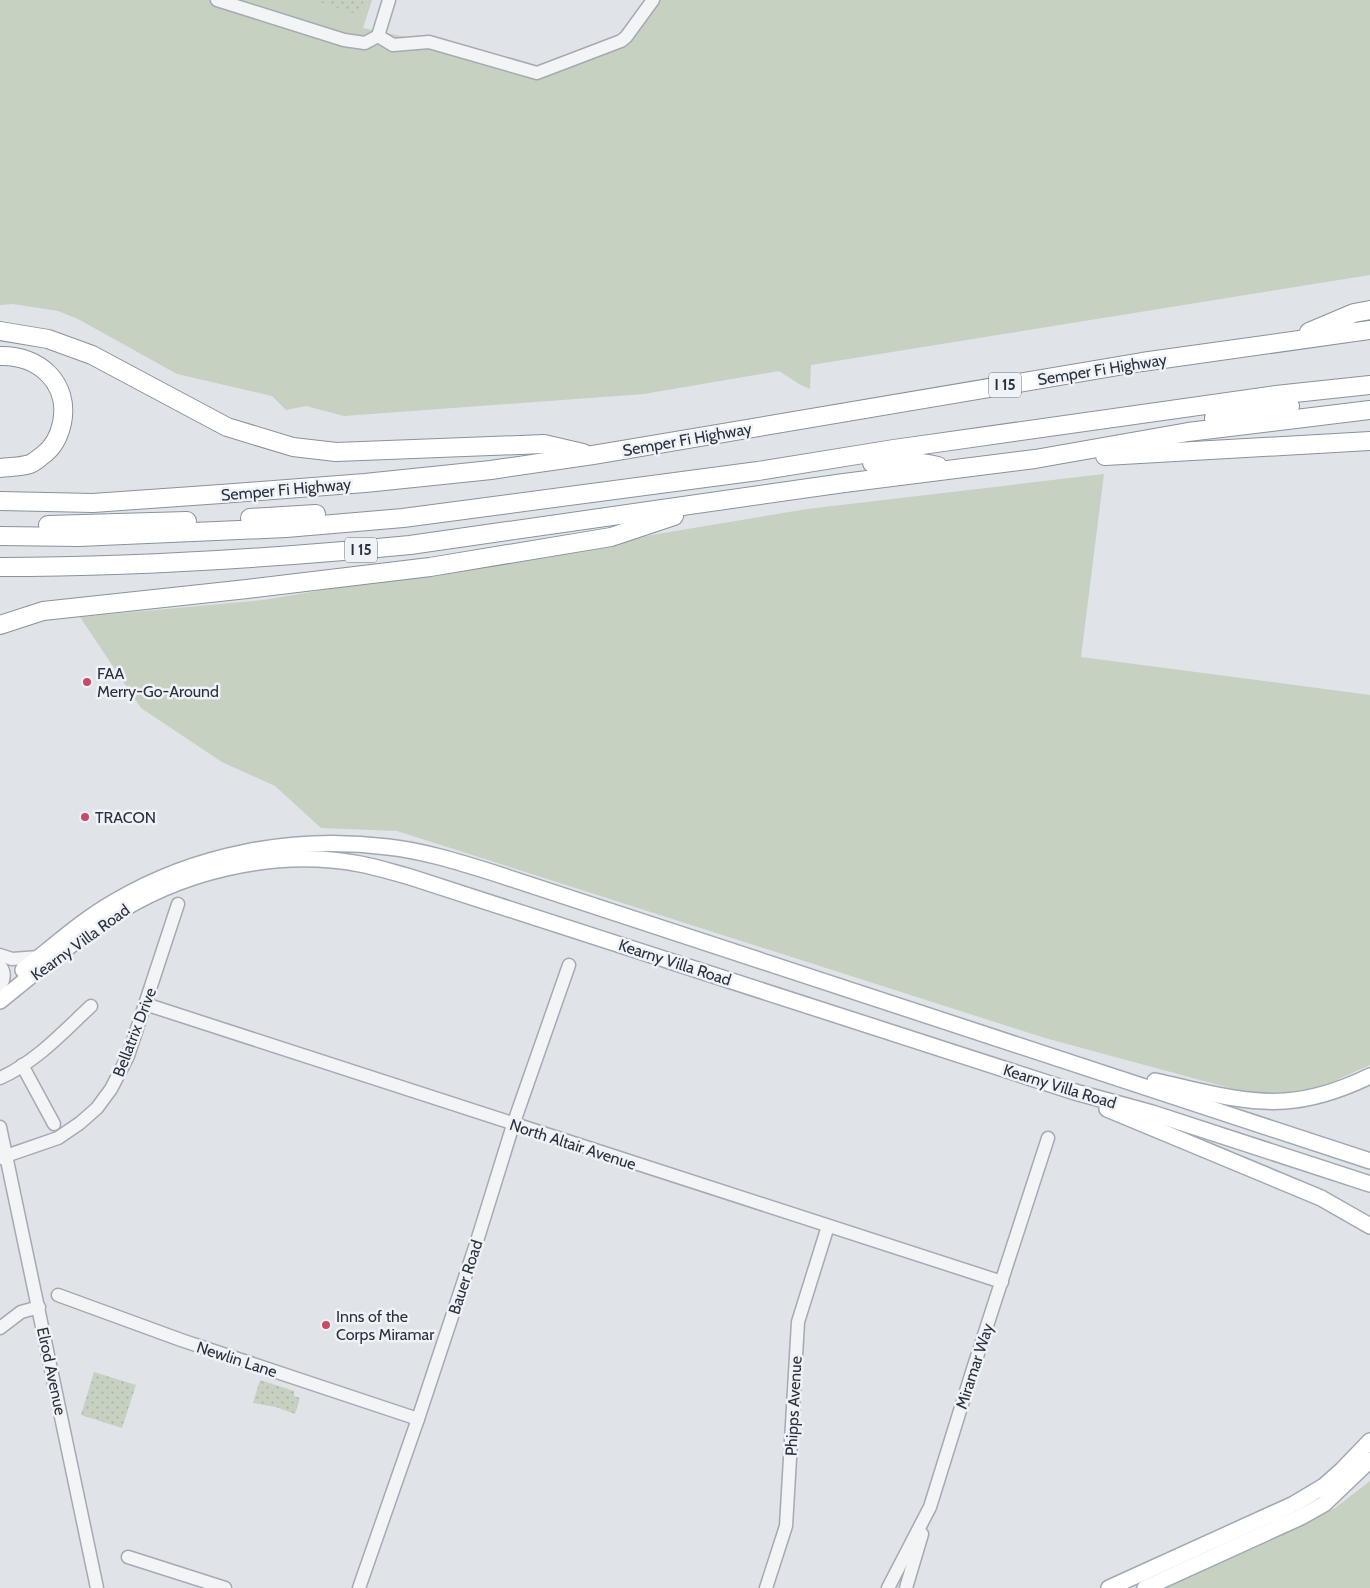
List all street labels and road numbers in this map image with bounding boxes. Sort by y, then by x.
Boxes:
street label: Semper Fi Highway [1036,350,1168,389]
road number: I 15 [989,372,1021,398]
street label: Semper Fi Highway [621,419,753,460]
street label: Semper Fi Highway [220,474,352,505]
road number: I 15 [345,538,377,562]
street label: Kearny Villa Road [27,900,133,985]
street label: Kearny Villa Road [616,935,734,990]
street label: Bellatrix Drive [109,985,160,1079]
street label: Kearny Villa Road [1001,1060,1119,1113]
street label: North Altair Avenue [507,1115,638,1174]
street label: Bauer Road [445,1238,486,1317]
street label: Miramar Way [952,1321,997,1411]
street label: Elrod Avenue [33,1325,70,1417]
street label: Newlin Lane [194,1338,279,1381]
street label: Phipps Avenue [781,1356,806,1456]

